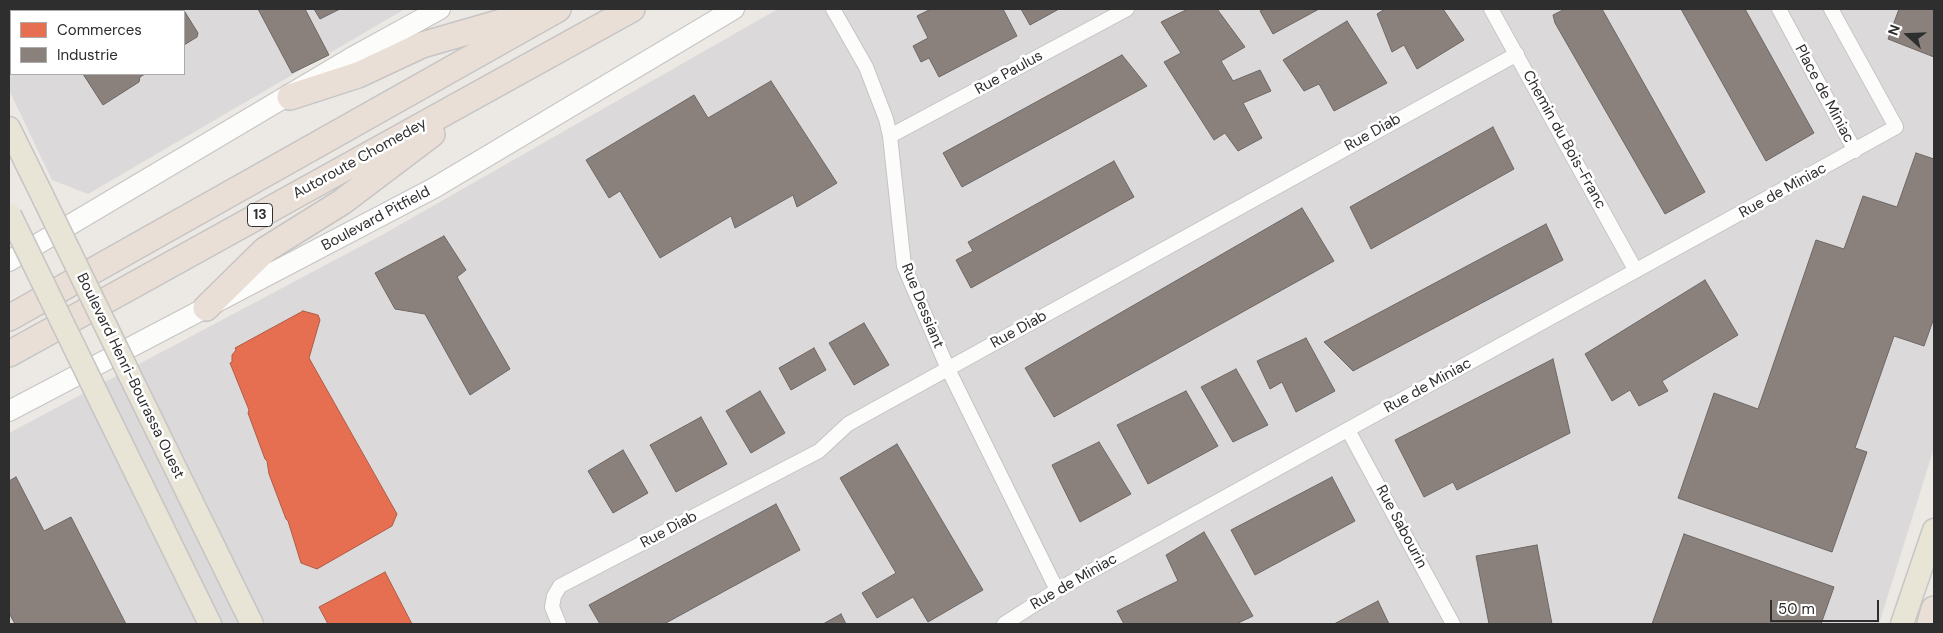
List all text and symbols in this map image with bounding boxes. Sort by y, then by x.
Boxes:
legend [10,10,185,75]
north arrow [1883,10,1933,60]
text: Commerces [57,20,142,40]
text: N [1884,22,1904,38]
street label: Place de Miniac [1791,42,1857,146]
text: Industrie [57,45,118,65]
street label: Rue Paulus [972,47,1046,99]
street label: Chemin du Bois-Franc [1518,68,1610,212]
street label: Rue Diab [1342,110,1404,156]
street label: Autoroute Chomedey [290,115,430,203]
street label: Rue de Miniac [1736,160,1830,222]
street label: Boulevard Pitfield [319,183,433,255]
road number: 13 [248,204,272,226]
street label: Rue Dessiant [897,261,947,351]
street label: Boulevard Henri-Bourassa Ouest [72,270,188,482]
street label: Rue Diab [988,307,1050,353]
street label: Rue de Miniac [1381,355,1475,417]
street label: Rue Sabourin [1372,482,1430,572]
street label: Rue Diab [638,508,700,552]
street label: Rue de Miniac [1027,550,1121,614]
scale bar [1773,590,1882,622]
text: 50 m [1778,599,1815,619]

